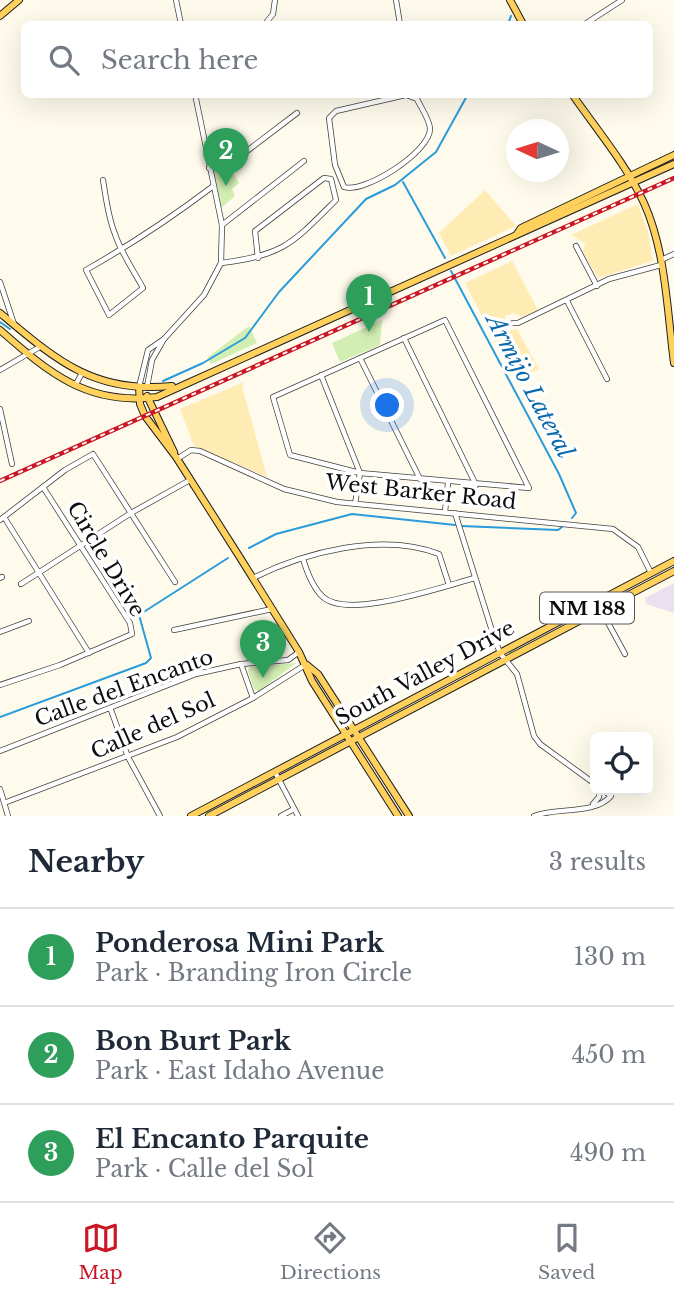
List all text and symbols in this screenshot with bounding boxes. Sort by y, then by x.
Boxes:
search box [21,21,653,98]
icon: search [45,41,83,79]
text: Search here [101,44,258,76]
north arrow [506,119,569,182]
pin: 2 [203,128,249,186]
pin: 1 [346,274,392,332]
water label: Armijo Lateral [479,307,580,463]
your location [370,388,404,422]
street label: West Barker Road [323,469,518,515]
street label: Circle Drive [61,497,151,621]
road number: NM 188 [540,593,634,624]
street label: South Valley Drive [331,615,519,731]
pin: 3 [240,620,286,678]
street label: Calle del Encanto [31,644,217,732]
street label: Calle del Sol [87,687,219,765]
map controls [590,732,653,795]
button: locate [590,732,653,795]
text: Nearby [28,843,144,880]
text: 3 results [549,848,646,876]
text: Ponderosa Mini Park [95,927,384,959]
text: 1 [46,943,56,971]
text: 130 m [574,943,646,971]
text: Park · Branding Iron Circle [95,959,412,987]
text: Bon Burt Park [95,1025,291,1057]
text: 2 [44,1041,58,1069]
text: 450 m [572,1041,646,1069]
text: Park · East Idaho Avenue [95,1057,384,1085]
text: El Encanto Parquite [95,1123,369,1155]
text: 3 [44,1139,58,1167]
text: 490 m [570,1139,646,1167]
text: Park · Calle del Sol [95,1155,314,1183]
tab: Map [79,1219,123,1284]
tab: Directions [280,1219,381,1284]
tab: Saved [538,1219,595,1284]

